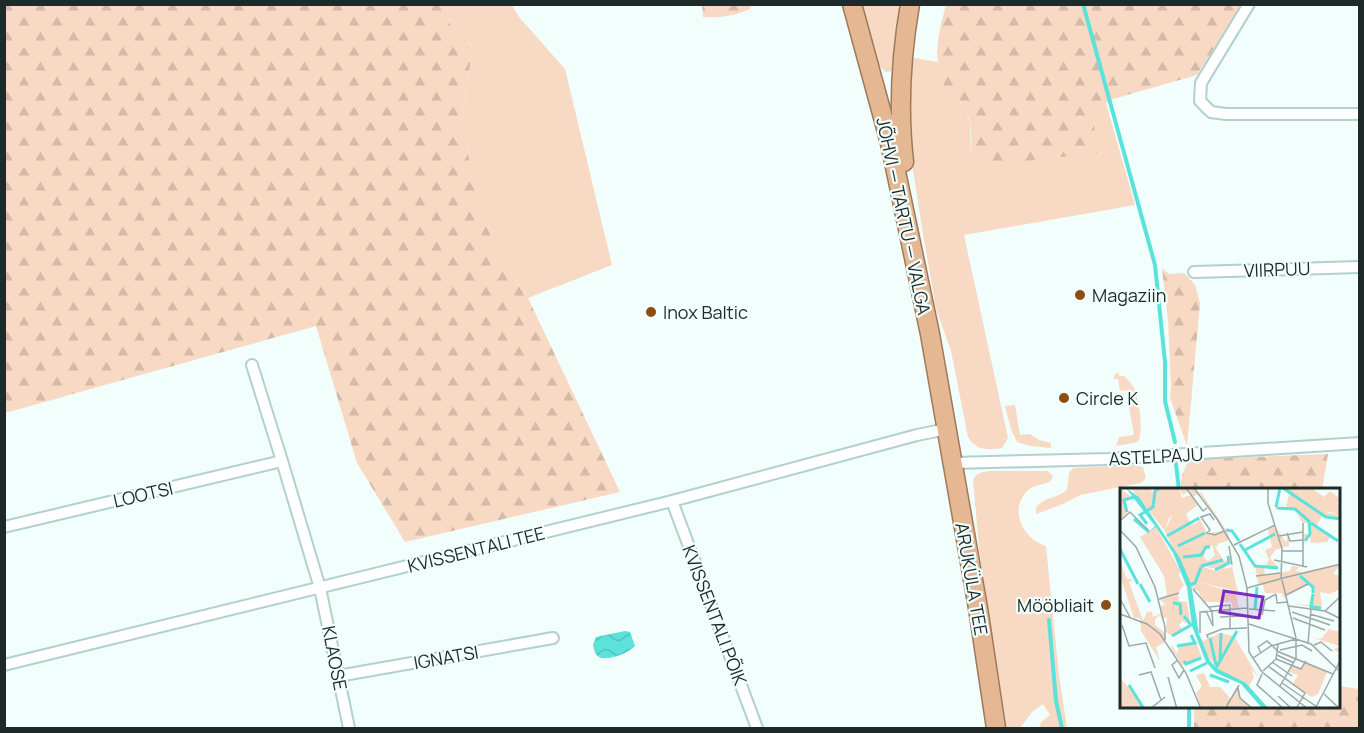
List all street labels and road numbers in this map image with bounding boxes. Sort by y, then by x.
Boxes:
street label: JÕHVI — TARTU — VALGA [871,115,937,318]
street label: VIIRPUU [1243,256,1311,282]
street label: ASTELPAJU [1108,442,1204,470]
street label: LOOTSI [111,475,175,513]
street label: KVISSENTALI TEE [405,520,547,578]
street label: ARUKÜLA TEE [950,521,994,637]
street label: KVISSENTALI PÕIK [677,541,753,689]
street label: KLAOSE [317,624,353,692]
street label: IGNATSI [412,639,480,675]

